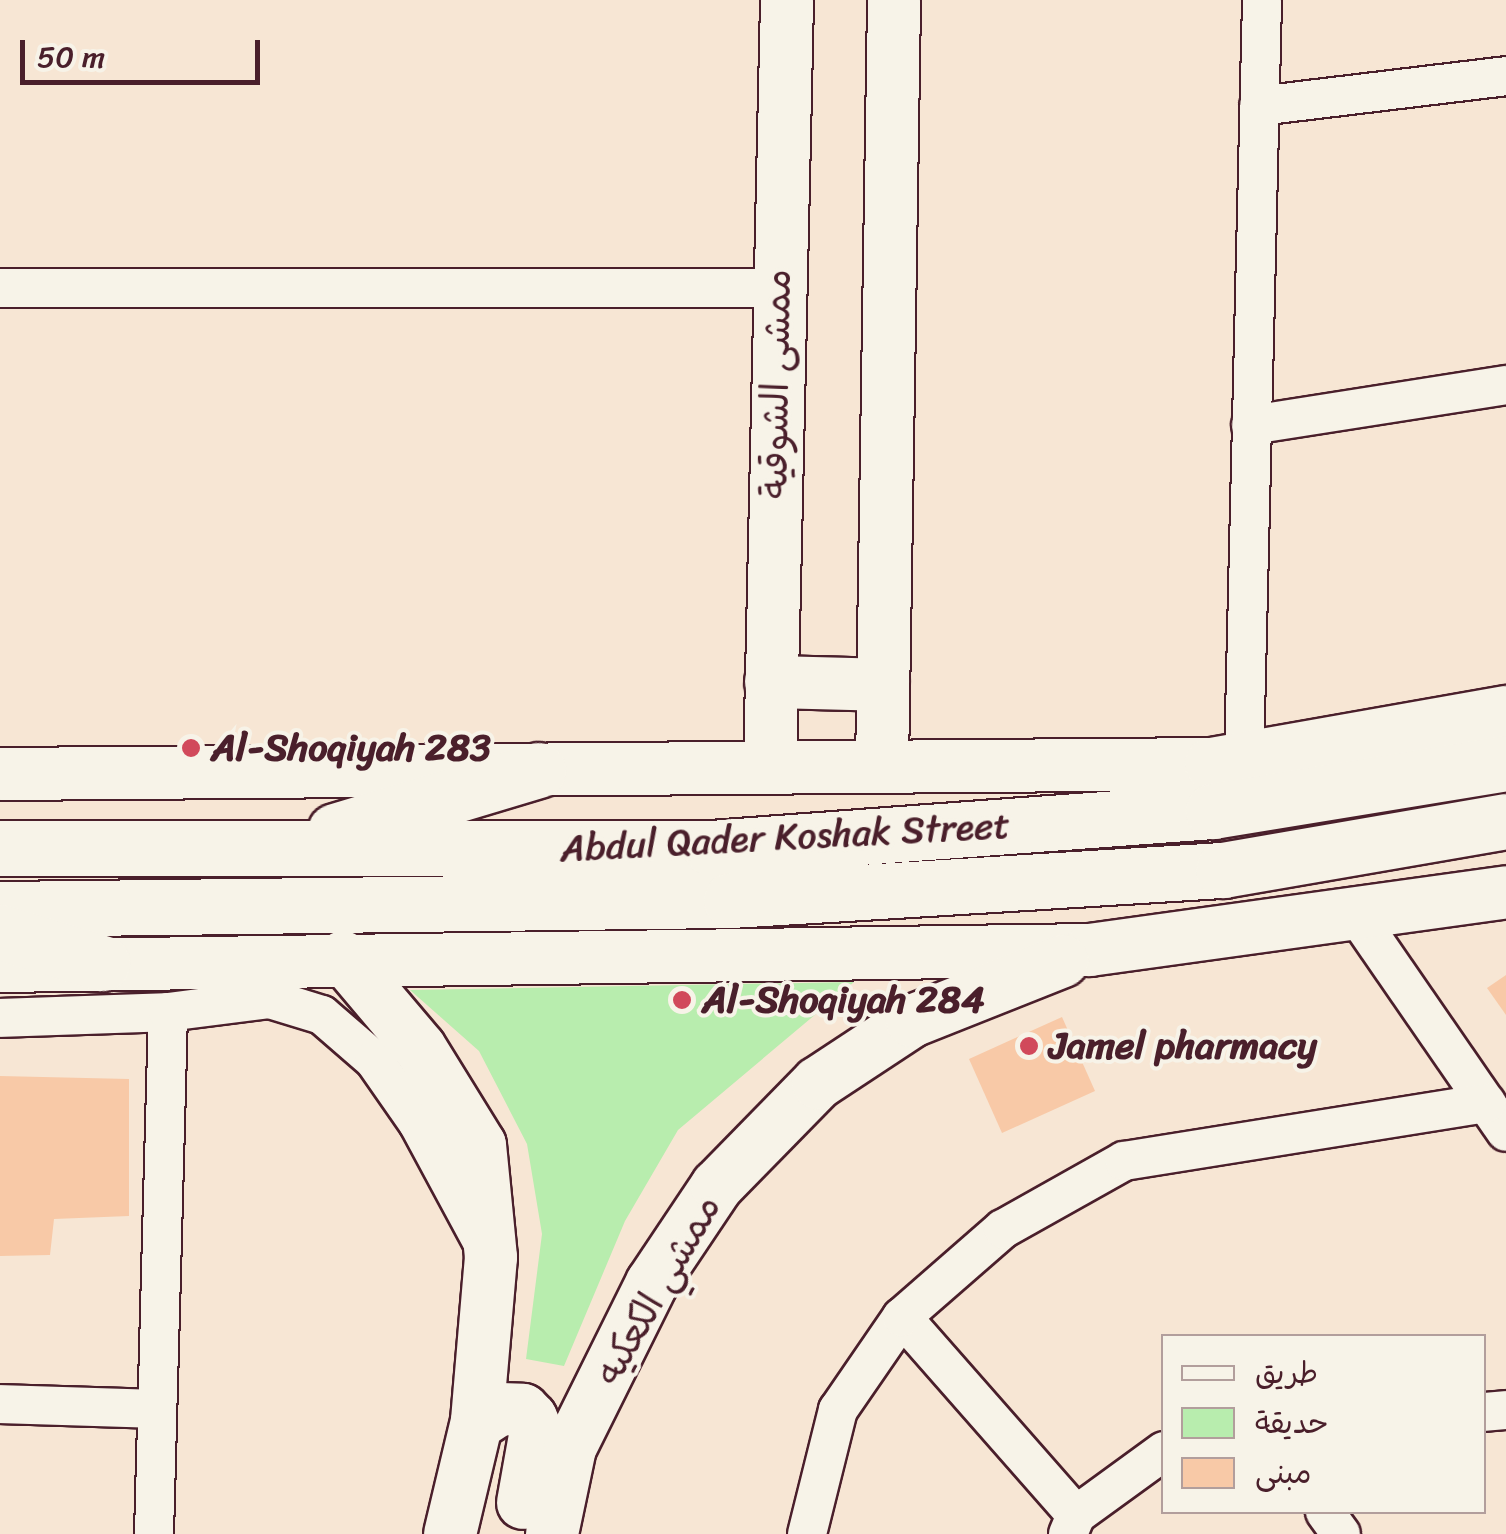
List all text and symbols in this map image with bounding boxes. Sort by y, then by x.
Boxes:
scale bar [25,20,265,82]
text: 50 m [37,30,105,84]
street label: ممشى الشوقية [751,269,801,499]
place label: Al-Shoqiyah 283 [211,725,491,771]
marker: Al-Shoqiyah 283 [180,737,202,759]
street label: Abdul Qader Koshak Street [557,802,1013,872]
place label: Al-Shoqiyah 284 [702,977,985,1023]
marker: Al-Shoqiyah 284 [671,989,693,1011]
place label: Jamel pharmacy [1049,1023,1317,1069]
marker: Jamel pharmacy [1018,1035,1040,1057]
street label: ممشي الكعكيه [585,1187,731,1393]
legend [1161,1334,1486,1514]
text: طريق [1255,1346,1318,1400]
text: حديقة [1255,1396,1329,1450]
text: مبنى [1255,1446,1311,1500]

